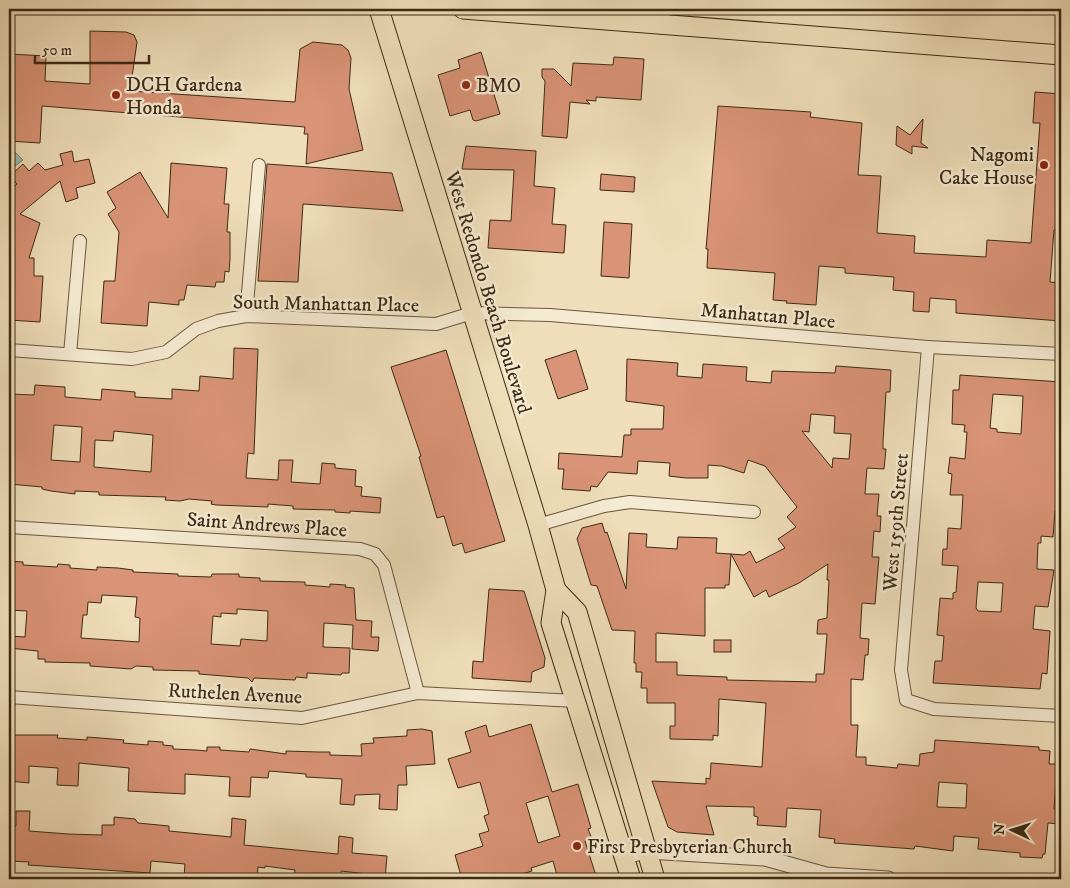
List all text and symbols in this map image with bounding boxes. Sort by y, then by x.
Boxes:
scale bar [35,32,149,64]
text: 50 m [42,41,72,60]
place label: DCH Gardena Honda [126,73,243,121]
place label: BMO [476,74,521,99]
marker: BMO [460,79,472,91]
marker: DCH Gardena Honda [110,89,122,101]
place label: Nagomi Cake House [939,143,1034,191]
marker: Nagomi Cake House [1038,159,1050,171]
street label: West Redondo Beach Boulevard [438,167,536,417]
street label: South Manhattan Place [233,290,419,319]
street label: Manhattan Place [699,298,836,335]
street label: West 159th Street [878,452,915,593]
street label: Saint Andrews Place [186,507,348,544]
street label: Ruthelen Avenue [167,678,303,711]
north arrow [988,806,1038,856]
text: N [991,822,1009,836]
place label: First Presbyterian Church [587,835,793,860]
marker: First Presbyterian Church [571,840,583,852]

